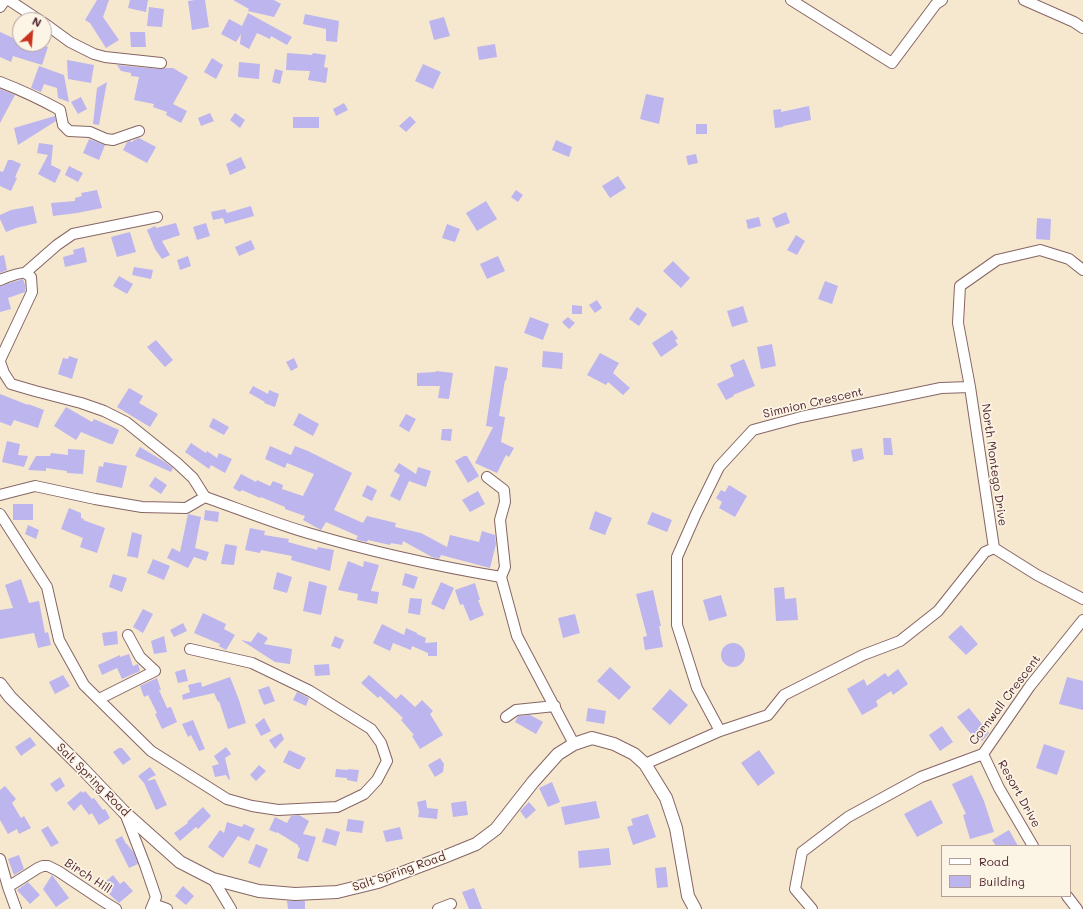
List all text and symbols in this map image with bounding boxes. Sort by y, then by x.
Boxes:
north arrow [12,12,52,52]
text: N [30,13,44,30]
street label: Simnion Crescent [762,384,864,422]
street label: North Montego Drive [978,403,1010,527]
street label: Cornwall Crescent [966,652,1044,748]
street label: Salt Spring Road [53,740,133,820]
street label: Resort Drive [995,758,1043,830]
legend [941,845,1071,897]
street label: Salt Spring Road [351,849,447,895]
text: Road [979,853,1009,869]
street label: Birch Hill [62,856,114,896]
text: Building [979,873,1025,889]

